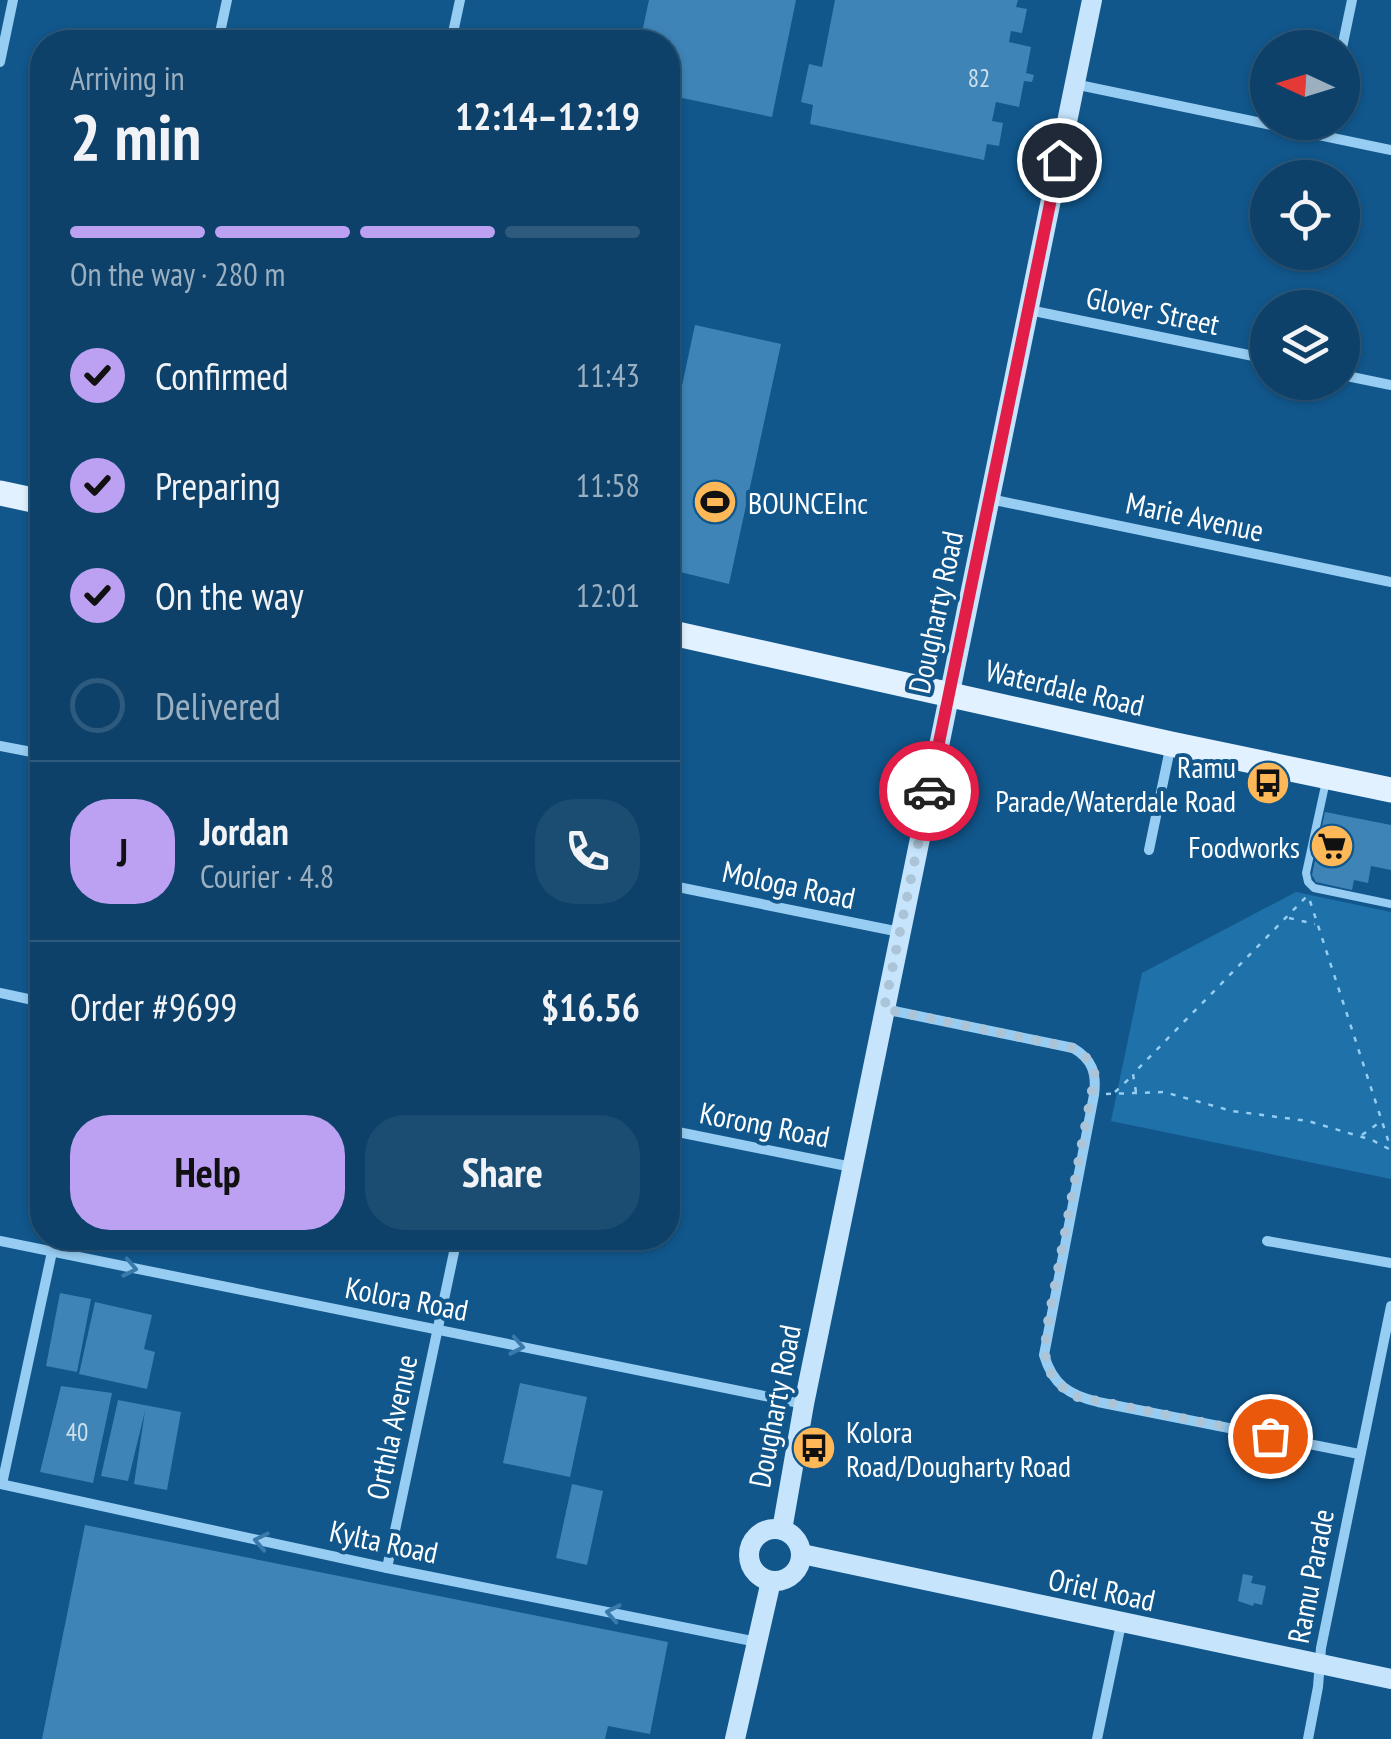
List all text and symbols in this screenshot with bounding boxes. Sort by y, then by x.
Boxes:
north arrow [1250,30,1360,140]
map controls [1250,30,1360,400]
text: Arriving in [70,57,185,99]
house number: 82 [968,62,990,94]
text: 12:14–12:19 [455,91,640,140]
text: 2 min [70,94,201,178]
pin [1017,118,1102,203]
icon: home [1032,133,1087,188]
button: locate [1250,160,1360,270]
text: On the way · 280 m [70,253,285,295]
street label: Glover Street [1083,277,1224,343]
button: layers [1250,290,1360,400]
icon: check [70,348,125,403]
text: Confirmed [155,351,288,400]
text: 11:43 [576,354,640,396]
icon: check [70,458,125,513]
text: Preparing [155,461,281,510]
text: 11:58 [576,464,640,506]
sports icon: BOUNCEInc [692,479,738,525]
street label: Marie Avenue [1123,482,1267,550]
place label: BOUNCEInc [748,483,868,522]
street label: Dougharty Road [899,527,971,697]
icon: check [70,568,125,623]
text: On the way [155,571,303,620]
text: 12:01 [576,574,640,616]
street label: Waterdale Road [982,650,1148,724]
text: Delivered [155,681,281,730]
courier [879,741,979,841]
place label: Ramu Parade/Waterdale Road [995,747,1236,820]
bus stop icon: Ramu Parade/Waterdale Road [1245,760,1291,806]
icon: car [902,764,957,819]
button: phone [535,799,640,904]
text: Jordan [200,806,289,855]
supermarket icon: Foodworks [1309,823,1355,869]
text: J [117,827,128,876]
place label: Foodworks [1188,827,1300,866]
street label: Mologa Road [719,851,859,917]
text: Courier · 4.8 [200,855,334,897]
text: Order #9699 [70,982,237,1031]
text: $16.56 [541,982,640,1031]
street label: Korong Road [697,1092,833,1156]
button: Help [70,1115,345,1230]
button: Share [365,1115,640,1230]
one-way arrow [121,1256,138,1277]
street label: Kolora Road [342,1267,472,1329]
street label: Dougharty Road [739,1321,809,1491]
one-way arrow [508,1334,525,1355]
street label: Orthla Avenue [357,1351,425,1503]
pin [1228,1394,1313,1479]
icon: bag [1243,1409,1298,1464]
place label: Kolora Road/Dougharty Road [846,1412,1071,1485]
house number: 40 [66,1416,88,1448]
bus stop icon: Kolora Road/Dougharty Road [791,1425,837,1471]
street label: Ramu Parade [1278,1506,1342,1646]
street label: Kylta Road [326,1511,442,1571]
one-way arrow [253,1531,270,1552]
street label: Oriel Road [1045,1559,1159,1619]
one-way arrow [605,1603,622,1624]

